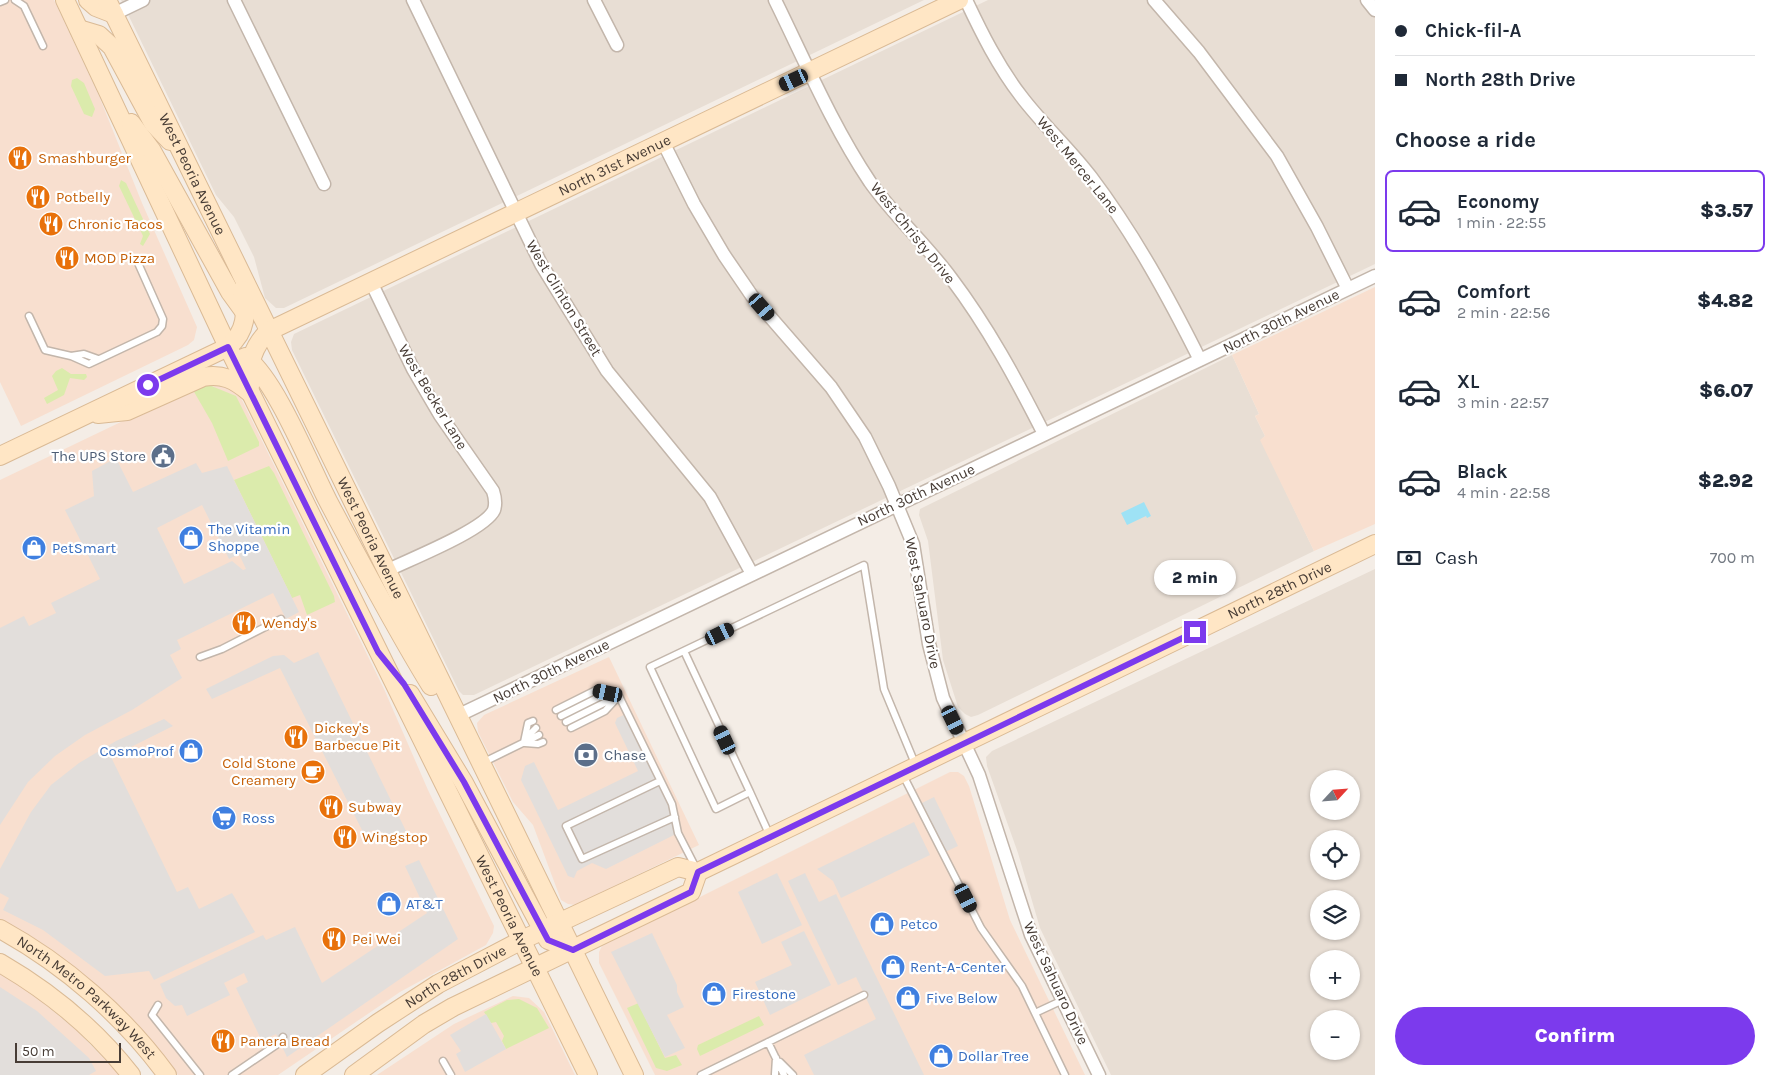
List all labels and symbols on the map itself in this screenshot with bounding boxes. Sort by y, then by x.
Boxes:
car [777,67,810,93]
street label: West Peoria Avenue [155,110,230,238]
street label: West Mercer Lane [1033,113,1123,217]
street label: North 31st Avenue [555,131,674,200]
restaurant icon: Smashburger [7,145,33,171]
place label: Smashburger [38,149,132,167]
street label: West Christy Drive [867,179,959,287]
restaurant icon: Potbelly [25,184,51,210]
place label: Potbelly [56,188,110,206]
restaurant icon: Chronic Tacos [38,211,64,237]
place label: Chronic Tacos [68,215,163,233]
street label: West Clinton Street [522,237,606,360]
restaurant icon: MOD Pizza [54,245,80,271]
place label: MOD Pizza [84,249,155,267]
street label: North 30th Avenue [1220,285,1342,357]
car [746,291,777,323]
street label: West Becker Lane [394,341,472,453]
route start [137,374,159,396]
public building icon: The UPS Store [150,443,176,469]
place label: The UPS Store [51,447,146,465]
street label: North 30th Avenue [854,460,978,530]
street label: West Peoria Avenue [333,474,408,602]
place label: The Vitamin Shoppe [208,520,290,555]
shop icon: The Vitamin Shoppe [178,525,204,551]
shop icon: PetSmart [21,535,47,561]
street label: West Sahuaro Drive [901,536,945,670]
place label: PetSmart [52,539,116,557]
street label: North 28th Drive [1225,557,1334,623]
callout: 2 min [1154,560,1236,594]
restaurant icon: Wendy's [231,610,257,636]
place label: Wendy's [262,614,317,632]
car [703,621,736,647]
route end [1184,621,1206,643]
street label: North 30th Avenue [490,635,612,707]
car [591,683,624,703]
car [939,703,966,737]
place label: Dickey's Barbecue Pit [314,719,400,754]
car [711,723,738,757]
restaurant icon: Dickey's Barbecue Pit [283,724,309,750]
shop icon: CosmoProf [178,738,204,764]
place label: CosmoProf [99,742,175,760]
bank icon: Chase [573,742,599,768]
place label: Chase [604,746,646,764]
place label: Cold Stone Creamery [222,754,296,789]
cafe icon: Cold Stone Creamery [300,759,326,785]
north arrow [1310,770,1360,820]
restaurant icon: Subway [318,794,344,820]
place label: Subway [348,798,401,816]
supermarket icon: Ross [211,805,237,831]
place label: Ross [242,809,275,827]
restaurant icon: Wingstop [332,824,358,850]
place label: Wingstop [362,828,428,846]
street label: West Peoria Avenue [472,852,547,980]
car [952,881,979,915]
shop icon: AT&T [376,891,402,917]
place label: AT&T [406,895,443,913]
shop icon: Petco [869,911,895,937]
place label: Petco [900,915,938,933]
street label: West Sahuaro Drive [1020,919,1092,1047]
restaurant icon: Pei Wei [321,926,347,952]
place label: Pei Wei [352,930,401,948]
street label: North Metro Parkway West [14,932,160,1063]
street label: North 28th Drive [401,941,509,1012]
shop icon: Rent-A-Center [880,954,906,980]
place label: Rent-A-Center [910,958,1006,976]
shop icon: Firestone [701,981,727,1007]
place label: Firestone [732,985,796,1003]
shop icon: Five Below [895,985,921,1011]
place label: Five Below [926,989,998,1007]
restaurant icon: Panera Bread [210,1028,236,1054]
place label: Panera Bread [240,1032,330,1050]
scale bar [15,1040,121,1063]
shop icon: Dollar Tree [928,1043,954,1069]
place label: Dollar Tree [958,1047,1029,1065]

